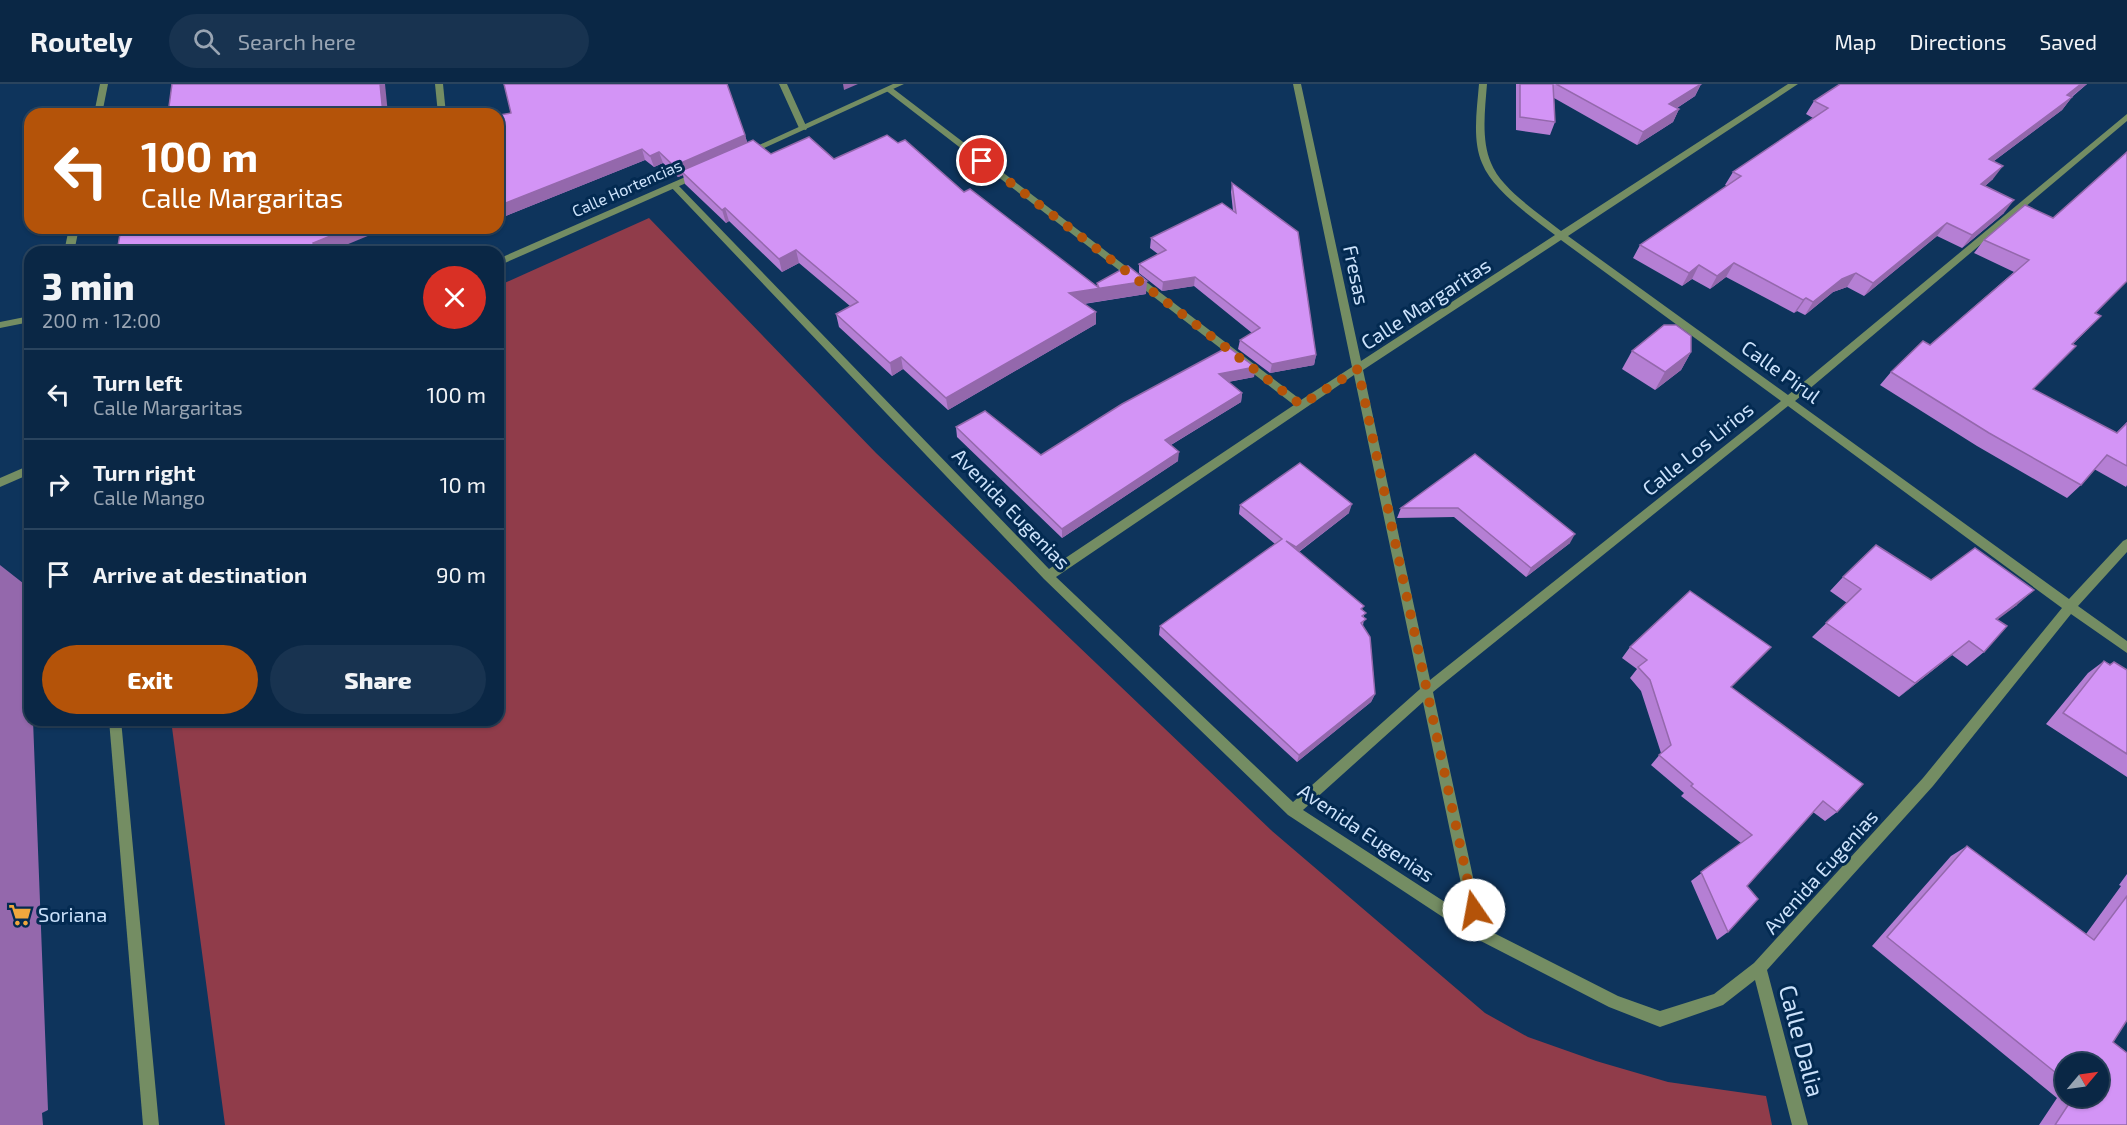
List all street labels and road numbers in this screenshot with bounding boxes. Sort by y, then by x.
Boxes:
street label: Calle Hortencias [569,155,685,220]
street label: Fresas [1339,243,1375,307]
street label: Calle Margaritas [1356,252,1495,354]
street label: Calle Pirul [1737,335,1826,408]
street label: Calle Los Lirios [1637,396,1758,500]
street label: Avenida Eugenias [948,443,1076,574]
street label: Avenida Eugenias [1294,778,1439,887]
street label: Avenida Eugenias [1758,804,1882,938]
street label: Calle Dalia [1774,981,1831,1100]

